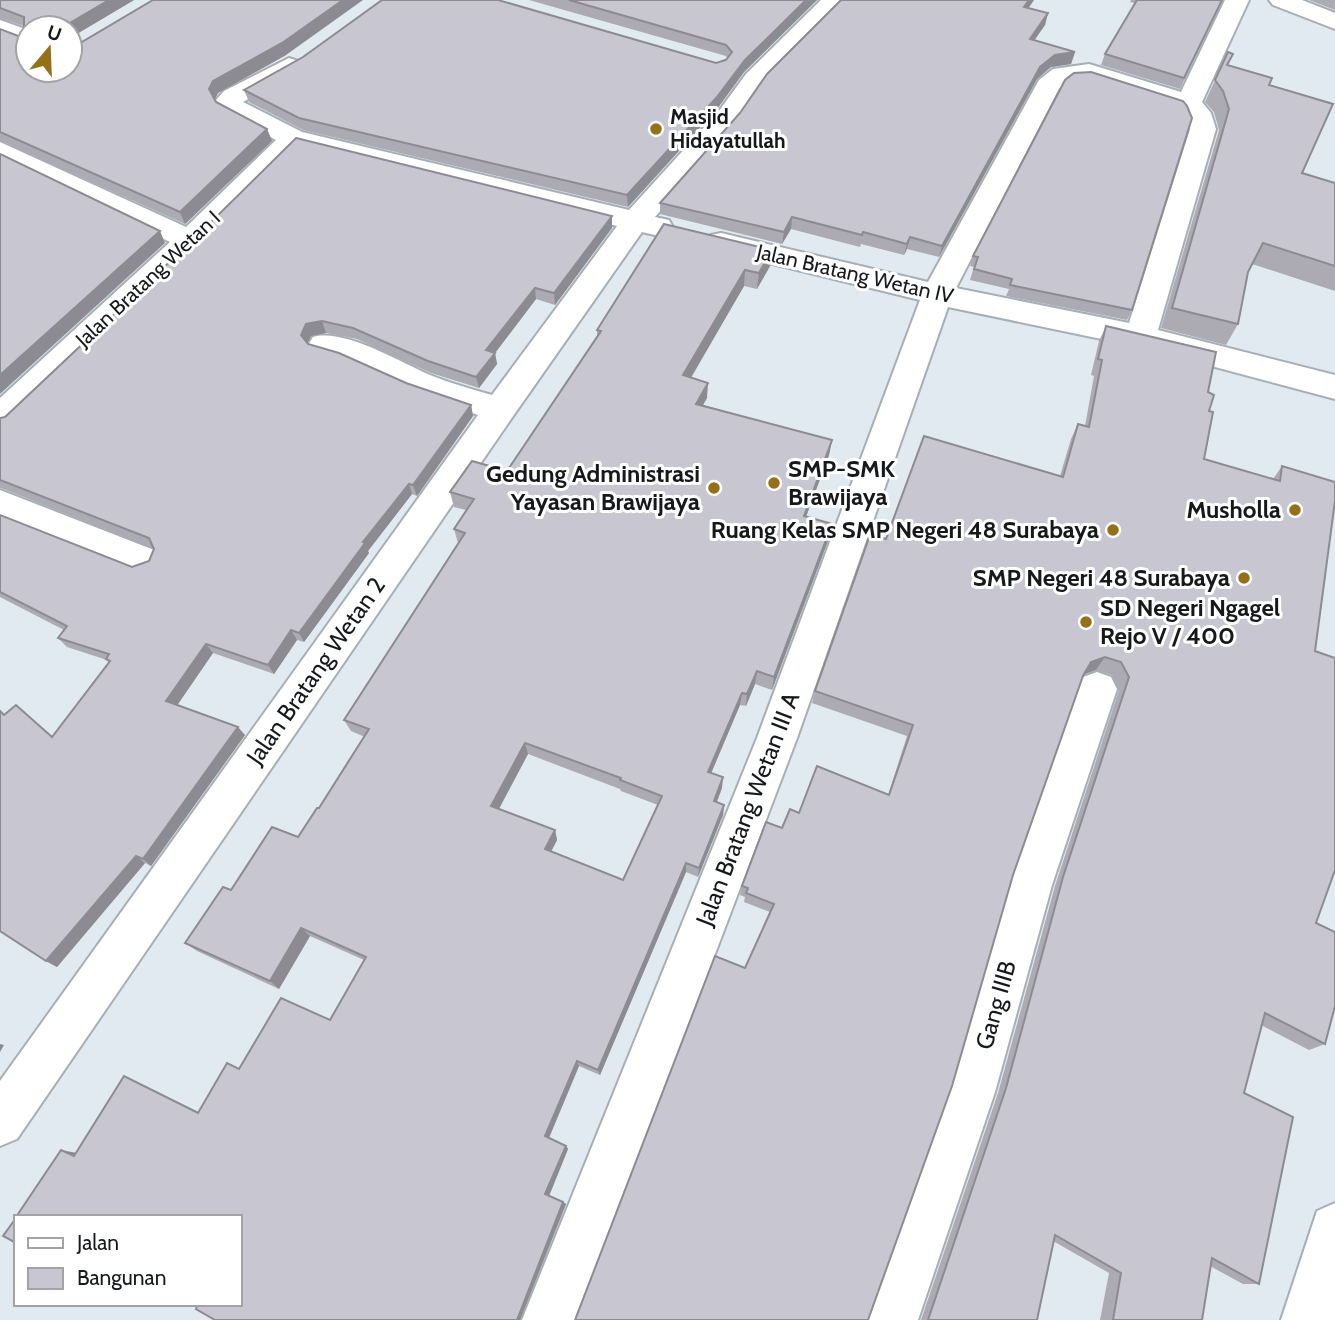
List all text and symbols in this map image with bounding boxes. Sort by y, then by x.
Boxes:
north arrow [14,14,84,84]
text: U [44,20,65,46]
place label: Masjid Hidayatullah [670,104,786,153]
marker: Masjid Hidayatullah [648,121,664,137]
street label: Jalan Bratang Wetan I [70,205,225,353]
street label: Jalan Bratang Wetan IV [753,238,956,308]
place label: SMP-SMK Brawijaya [788,454,895,511]
place label: Gedung Administrasi Yayasan Brawijaya [486,459,700,516]
marker: SMP-SMK Brawijaya [766,475,782,491]
marker: Gedung Administrasi Yayasan Brawijaya [706,480,722,496]
place label: Musholla [1186,495,1281,524]
marker: Musholla [1287,502,1303,518]
place label: Ruang Kelas SMP Negeri 48 Surabaya [711,515,1099,544]
marker: Ruang Kelas SMP Negeri 48 Surabaya [1105,522,1121,538]
place label: SMP Negeri 48 Surabaya [973,563,1230,592]
marker: SMP Negeri 48 Surabaya [1236,570,1252,586]
street label: Jalan Bratang Wetan 2 [240,572,391,771]
place label: SD Negeri Ngagel Rejo V / 400 [1100,593,1280,650]
marker: SD Negeri Ngagel Rejo V / 400 [1078,614,1094,630]
street label: Jalan Bratang Wetan III A [689,688,806,931]
street label: Gang IIIB [969,957,1022,1053]
legend [14,1215,242,1306]
text: Jalan [76,1230,119,1255]
text: Bangunan [77,1265,166,1290]

